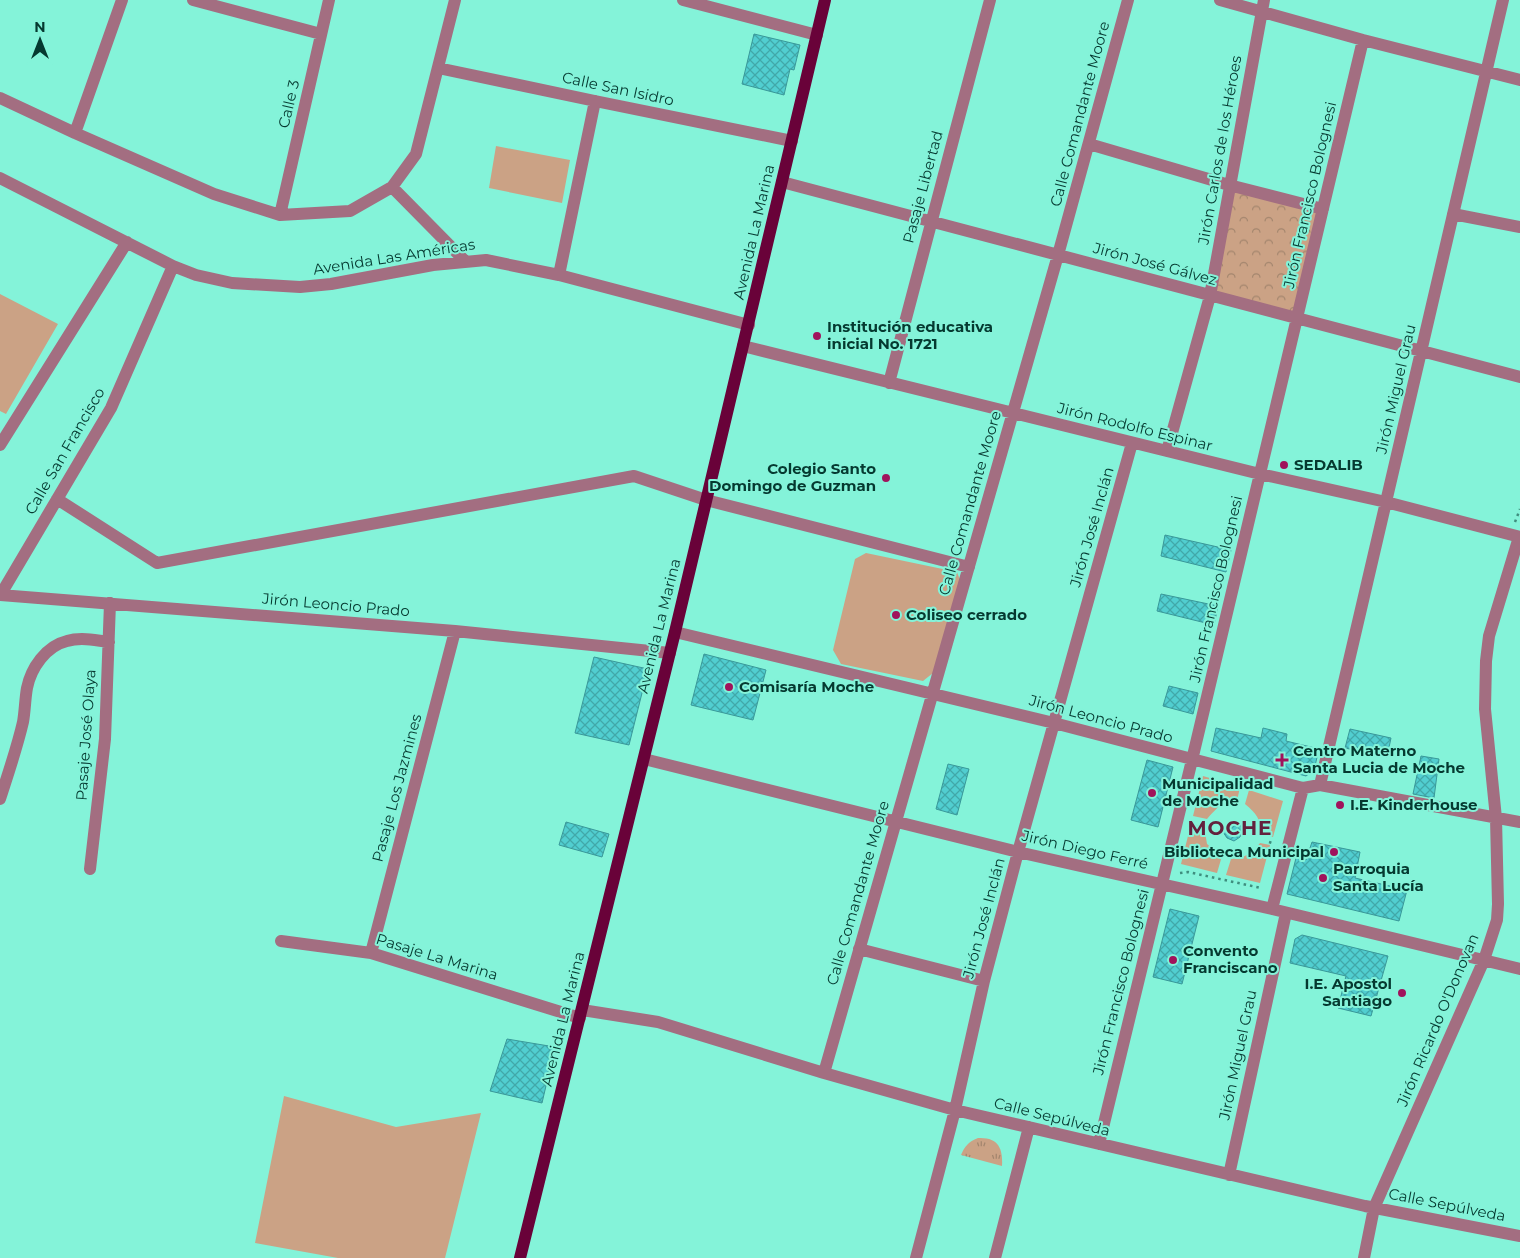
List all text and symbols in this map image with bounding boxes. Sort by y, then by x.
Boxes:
north arrow [15,15,65,65]
text: N [34,18,46,36]
street label: Calle Comandante Moore [1046,19,1113,209]
street label: Jirón Carlos de los Héroes [1193,54,1245,247]
street label: Calle San Isidro [560,67,676,110]
street label: Calle 3 [274,78,303,130]
street label: Jirón Francisco Bolognesi [1279,100,1340,291]
street label: Pasaje Libertad [898,128,947,245]
street label: Avenida La Marina [729,162,778,301]
street label: Avenida Las Américas [312,234,476,279]
street label: Jirón José Gálvez [1090,238,1219,289]
place label: Institución educativa inicial No. 1721 [827,317,993,353]
street label: Jirón Miguel Grau [1371,322,1420,457]
marker: Institución educativa inicial No. 1721 [811,330,823,342]
street label: Calle San Francisco [20,384,109,518]
street label: Jirón Rodolfo Espinar [1054,398,1215,455]
street label: Calle Comandante Moore [934,408,1005,597]
place label: SEDALIB [1294,455,1363,474]
place label: Colegio Santo Domingo de Guzman [709,459,876,495]
marker: SEDALIB [1278,459,1290,471]
street label: Jirón José Inclán [1065,465,1118,590]
marker: Colegio Santo Domingo de Guzman [880,472,892,484]
street label: Jirón Francisco Bolognesi [1185,494,1246,685]
street label: Avenida La Marina [633,557,684,695]
street label: Jirón Leoncio Prado [260,588,411,620]
place label: Coliseo cerrado [906,605,1027,624]
marker: Coliseo cerrado [890,609,902,621]
street label: Pasaje José Olaya [71,669,100,801]
place label: Comisaría Moche [739,677,874,696]
marker: Comisaría Moche [723,681,735,693]
street label: Jirón Leoncio Prado [1026,690,1175,747]
street label: Pasaje Los Jazmines [368,712,425,864]
place label: Centro Materno Santa Lucia de Moche [1293,741,1465,777]
marker: Centro Materno Santa Lucia de Moche [1275,753,1289,767]
place label: Municipalidad de Moche [1162,774,1273,810]
marker: Municipalidad de Moche [1146,787,1158,799]
place label: I.E. Kinderhouse [1350,795,1478,814]
street label: Calle Comandante Moore [822,798,893,987]
marker: I.E. Kinderhouse [1334,799,1346,811]
district label: MOCHE [1187,816,1273,840]
street label: Jirón Diego Ferré [1019,826,1150,873]
place label: Biblioteca Municipal [1164,842,1324,861]
marker: Biblioteca Municipal [1328,846,1340,858]
street label: Jirón José Inclán [958,855,1009,981]
place label: Parroquia Santa Lucía [1333,859,1424,895]
marker: Parroquia Santa Lucía [1317,872,1329,884]
street label: Jirón Francisco Bolognesi [1088,887,1153,1078]
street label: Pasaje La Marina [374,929,500,984]
street label: Jirón Ricardo O'Donovan [1392,931,1483,1110]
place label: Convento Franciscano [1183,941,1278,977]
street label: Avenida La Marina [537,950,588,1088]
marker: Convento Franciscano [1167,954,1179,966]
place label: I.E. Apostol Santiago [1305,974,1392,1010]
marker: I.E. Apostol Santiago [1396,987,1408,999]
street label: Jirón Miguel Grau [1214,988,1261,1123]
street label: Calle Sepúlveda [992,1093,1112,1140]
street label: Calle Sepúlveda [1387,1184,1507,1225]

